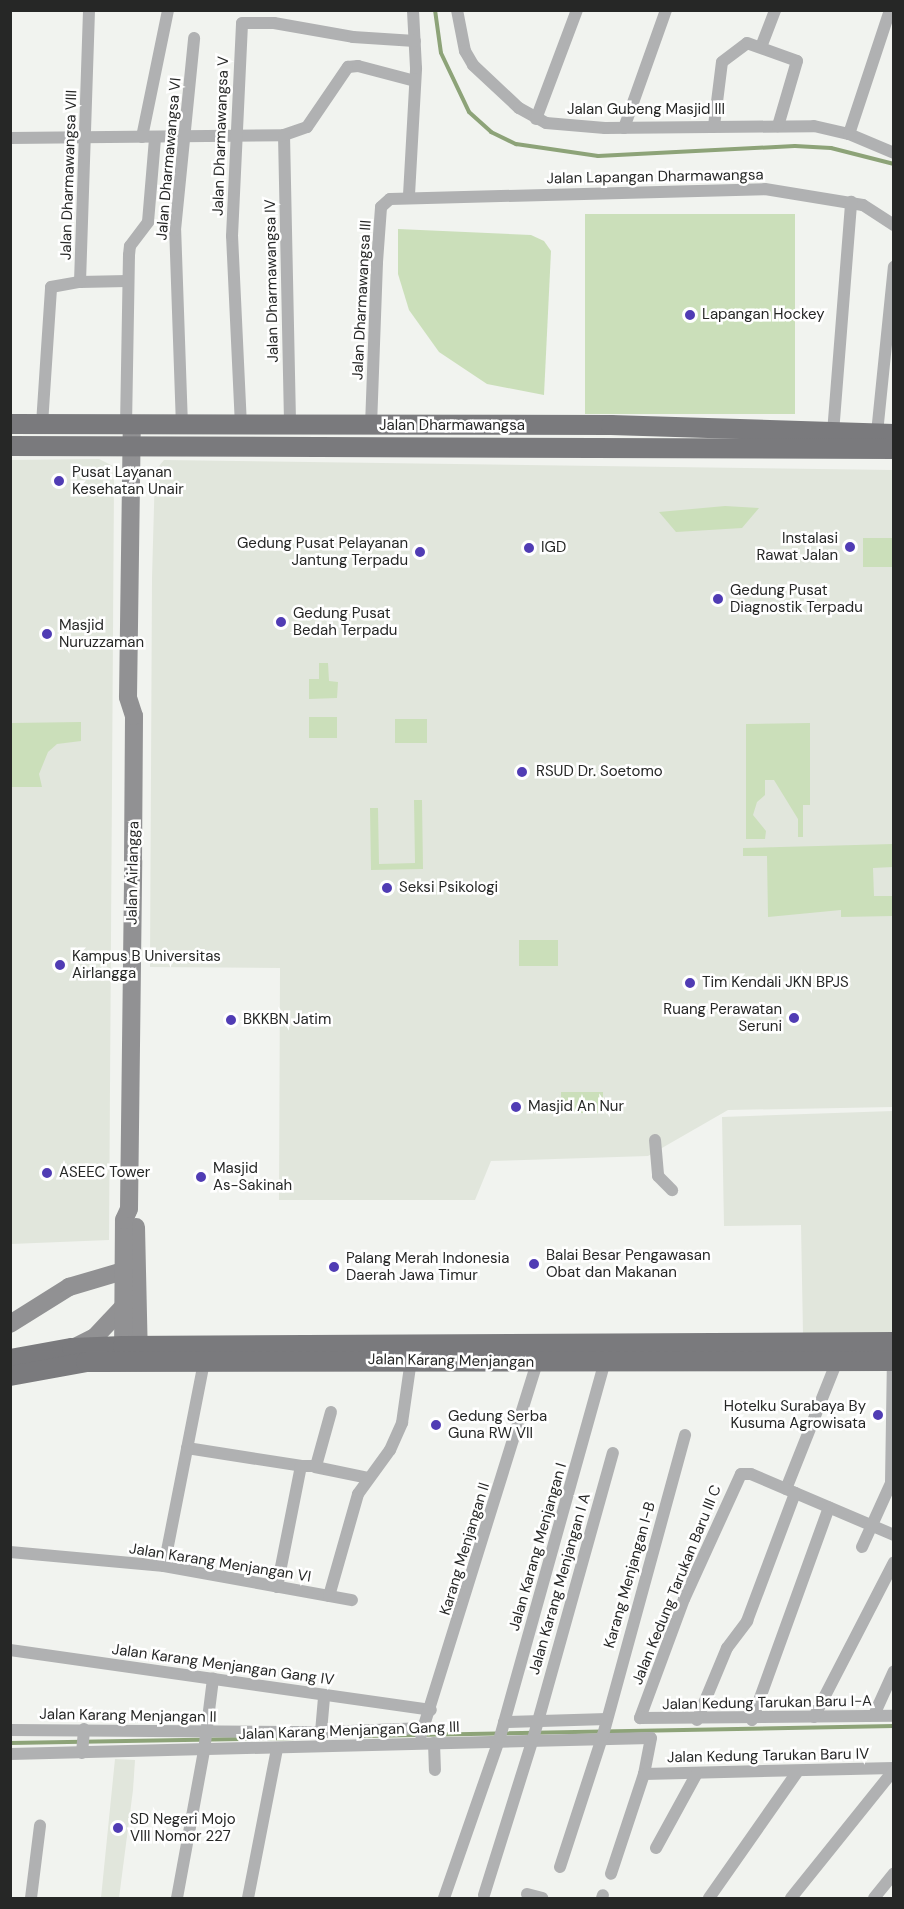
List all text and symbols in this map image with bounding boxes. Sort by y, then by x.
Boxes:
street label: Jalan Dharmawangsa V [209,56,233,216]
street label: Jalan Dharmawangsa VI [153,77,185,241]
street label: Jalan Dharmawangsa VIII [57,90,81,260]
street label: Jalan Gubeng Masjid III [567,101,725,119]
street label: Jalan Lapangan Dharmawangsa [546,166,764,188]
street label: Jalan Dharmawangsa IV [262,199,282,363]
street label: Jalan Dharmawangsa III [349,219,375,381]
place label: Lapangan Hockey [702,306,825,324]
marker: Lapangan Hockey [683,308,697,322]
street label: Jalan Dharmawangsa [379,417,525,435]
place label: Pusat Layanan Kesehatan Unair [72,463,184,498]
marker: Pusat Layanan Kesehatan Unair [50,472,68,490]
place label: Instalasi Rawat Jalan [757,529,838,564]
place label: Gedung Pusat Pelayanan Jantung Terpadu [237,534,408,569]
place label: IGD [541,539,566,557]
marker: Instalasi Rawat Jalan [843,540,857,554]
marker: IGD [522,541,536,555]
marker: Gedung Pusat Pelayanan Jantung Terpadu [413,545,427,559]
place label: Gedung Pusat Diagnostik Terpadu [730,581,863,616]
marker: Gedung Pusat Diagnostik Terpadu [711,592,725,606]
place label: Gedung Pusat Bedah Terpadu [293,604,397,639]
marker: Gedung Pusat Bedah Terpadu [274,615,288,629]
place label: Masjid Nuruzzaman [59,616,144,651]
marker: Masjid Nuruzzaman [40,627,54,641]
marker: RSUD Dr. Soetomo [513,763,531,781]
place label: RSUD Dr. Soetomo [536,763,663,781]
street label: Jalan Airlangga [123,821,143,925]
place label: Seksi Psikologi [399,879,498,897]
marker: Seksi Psikologi [380,881,394,895]
place label: Kampus B Universitas Airlangga [72,947,221,982]
marker: Kampus B Universitas Airlangga [53,958,67,972]
place label: Tim Kendali JKN BPJS [702,974,849,992]
marker: Tim Kendali JKN BPJS [683,976,697,990]
place label: Ruang Perawatan Seruni [663,1000,782,1035]
place label: BKKBN Jatim [243,1011,331,1029]
marker: Ruang Perawatan Seruni [787,1011,801,1025]
marker: BKKBN Jatim [224,1013,238,1027]
place label: Masjid An Nur [528,1098,624,1116]
marker: Masjid An Nur [509,1100,523,1114]
place label: Masjid As-Sakinah [213,1159,292,1194]
place label: ASEEC Tower [59,1164,150,1182]
marker: ASEEC Tower [40,1166,54,1180]
marker: Masjid As-Sakinah [194,1170,208,1184]
place label: Balai Besar Pengawasan Obat dan Makanan [546,1246,711,1281]
place label: Palang Merah Indonesia Daerah Jawa Timur [346,1249,509,1284]
marker: Balai Besar Pengawasan Obat dan Makanan [527,1257,541,1271]
marker: Palang Merah Indonesia Daerah Jawa Timur [327,1260,341,1274]
street label: Jalan Karang Menjangan [368,1351,534,1371]
place label: Hotelku Surabaya By Kusuma Agrowisata [724,1397,866,1432]
place label: Gedung Serba Guna RW VII [448,1407,547,1442]
marker: Hotelku Surabaya By Kusuma Agrowisata [871,1408,885,1422]
marker: Gedung Serba Guna RW VII [429,1418,443,1432]
street label: Jalan Karang Menjangan I [505,1461,571,1633]
street label: Karang Menjangan II [436,1481,494,1617]
street label: Jalan Kedung Tarukan Baru III C [629,1482,725,1688]
street label: Jalan Karang Menjangan I A [525,1491,595,1677]
street label: Karang Menjangan I-B [601,1500,659,1650]
street label: Jalan Karang Menjangan VI [128,1540,312,1586]
street label: Jalan Karang Menjangan Gang IV [111,1640,335,1690]
street label: Jalan Kedung Tarukan Baru I-A [662,1692,872,1714]
street label: Jalan Karang Menjangan II [39,1705,217,1727]
street label: Jalan Karang Menjangan Gang III [238,1718,460,1744]
street label: Jalan Kedung Tarukan Baru IV [667,1745,869,1767]
place label: SD Negeri Mojo VIII Nomor 227 [130,1810,236,1845]
marker: SD Negeri Mojo VIII Nomor 227 [111,1821,125,1835]

